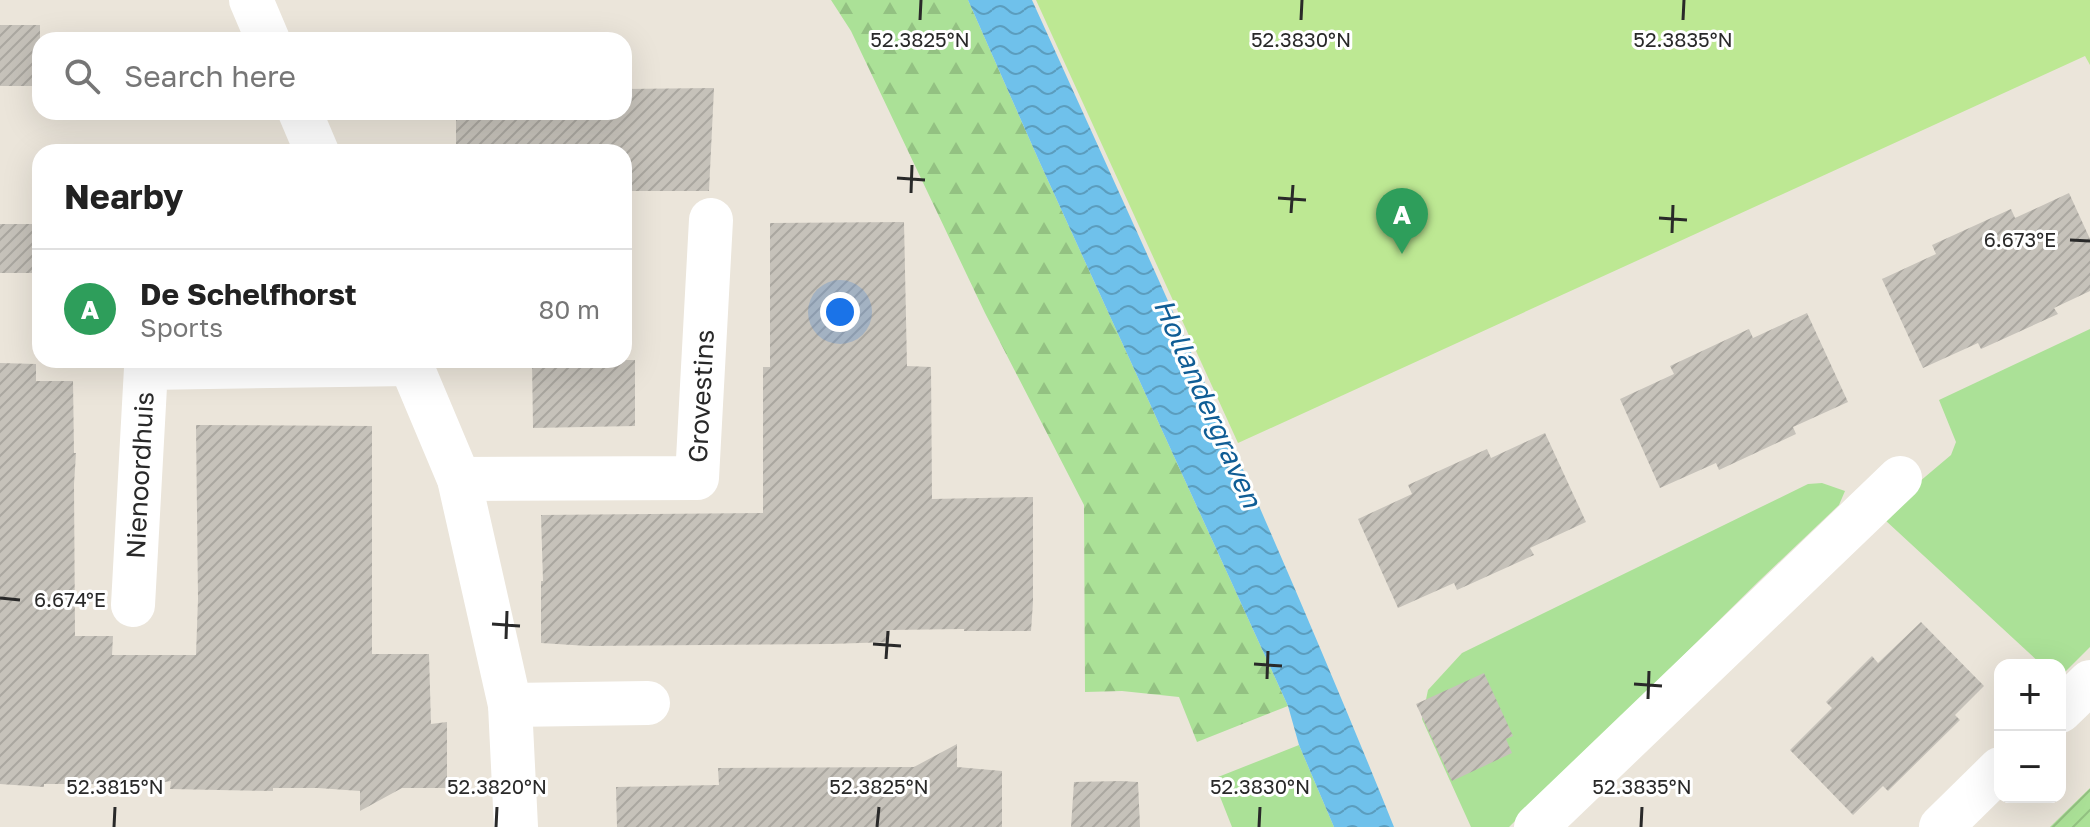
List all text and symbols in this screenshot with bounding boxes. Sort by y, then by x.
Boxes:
text: 52.3825°N [870,27,970,51]
text: 52.3830°N [1251,27,1351,51]
text: 52.3835°N [1633,27,1733,51]
search box [32,32,632,120]
icon: search [60,54,104,98]
text: Search here [124,58,296,94]
text: Nearby [64,176,184,216]
pin: A [1376,188,1428,254]
text: 6.673°E [1984,227,2056,251]
text: De Schelfhorst [140,276,357,312]
your location [820,292,860,332]
water label: Hollandergraven [1148,293,1270,514]
text: A [81,294,99,325]
text: 80 m [539,294,600,325]
text: Sports [140,312,223,343]
street label: Grovestins [682,329,720,464]
street label: Nienoordhuis [120,391,160,560]
text: 6.674°E [34,587,106,611]
map controls [1994,659,2066,803]
button: + [1994,659,2066,731]
button: − [1994,731,2066,803]
text: 52.3815°N [66,774,164,798]
text: 52.3820°N [447,774,547,798]
text: 52.3825°N [829,774,929,798]
text: 52.3830°N [1210,774,1310,798]
text: 52.3835°N [1592,774,1692,798]

